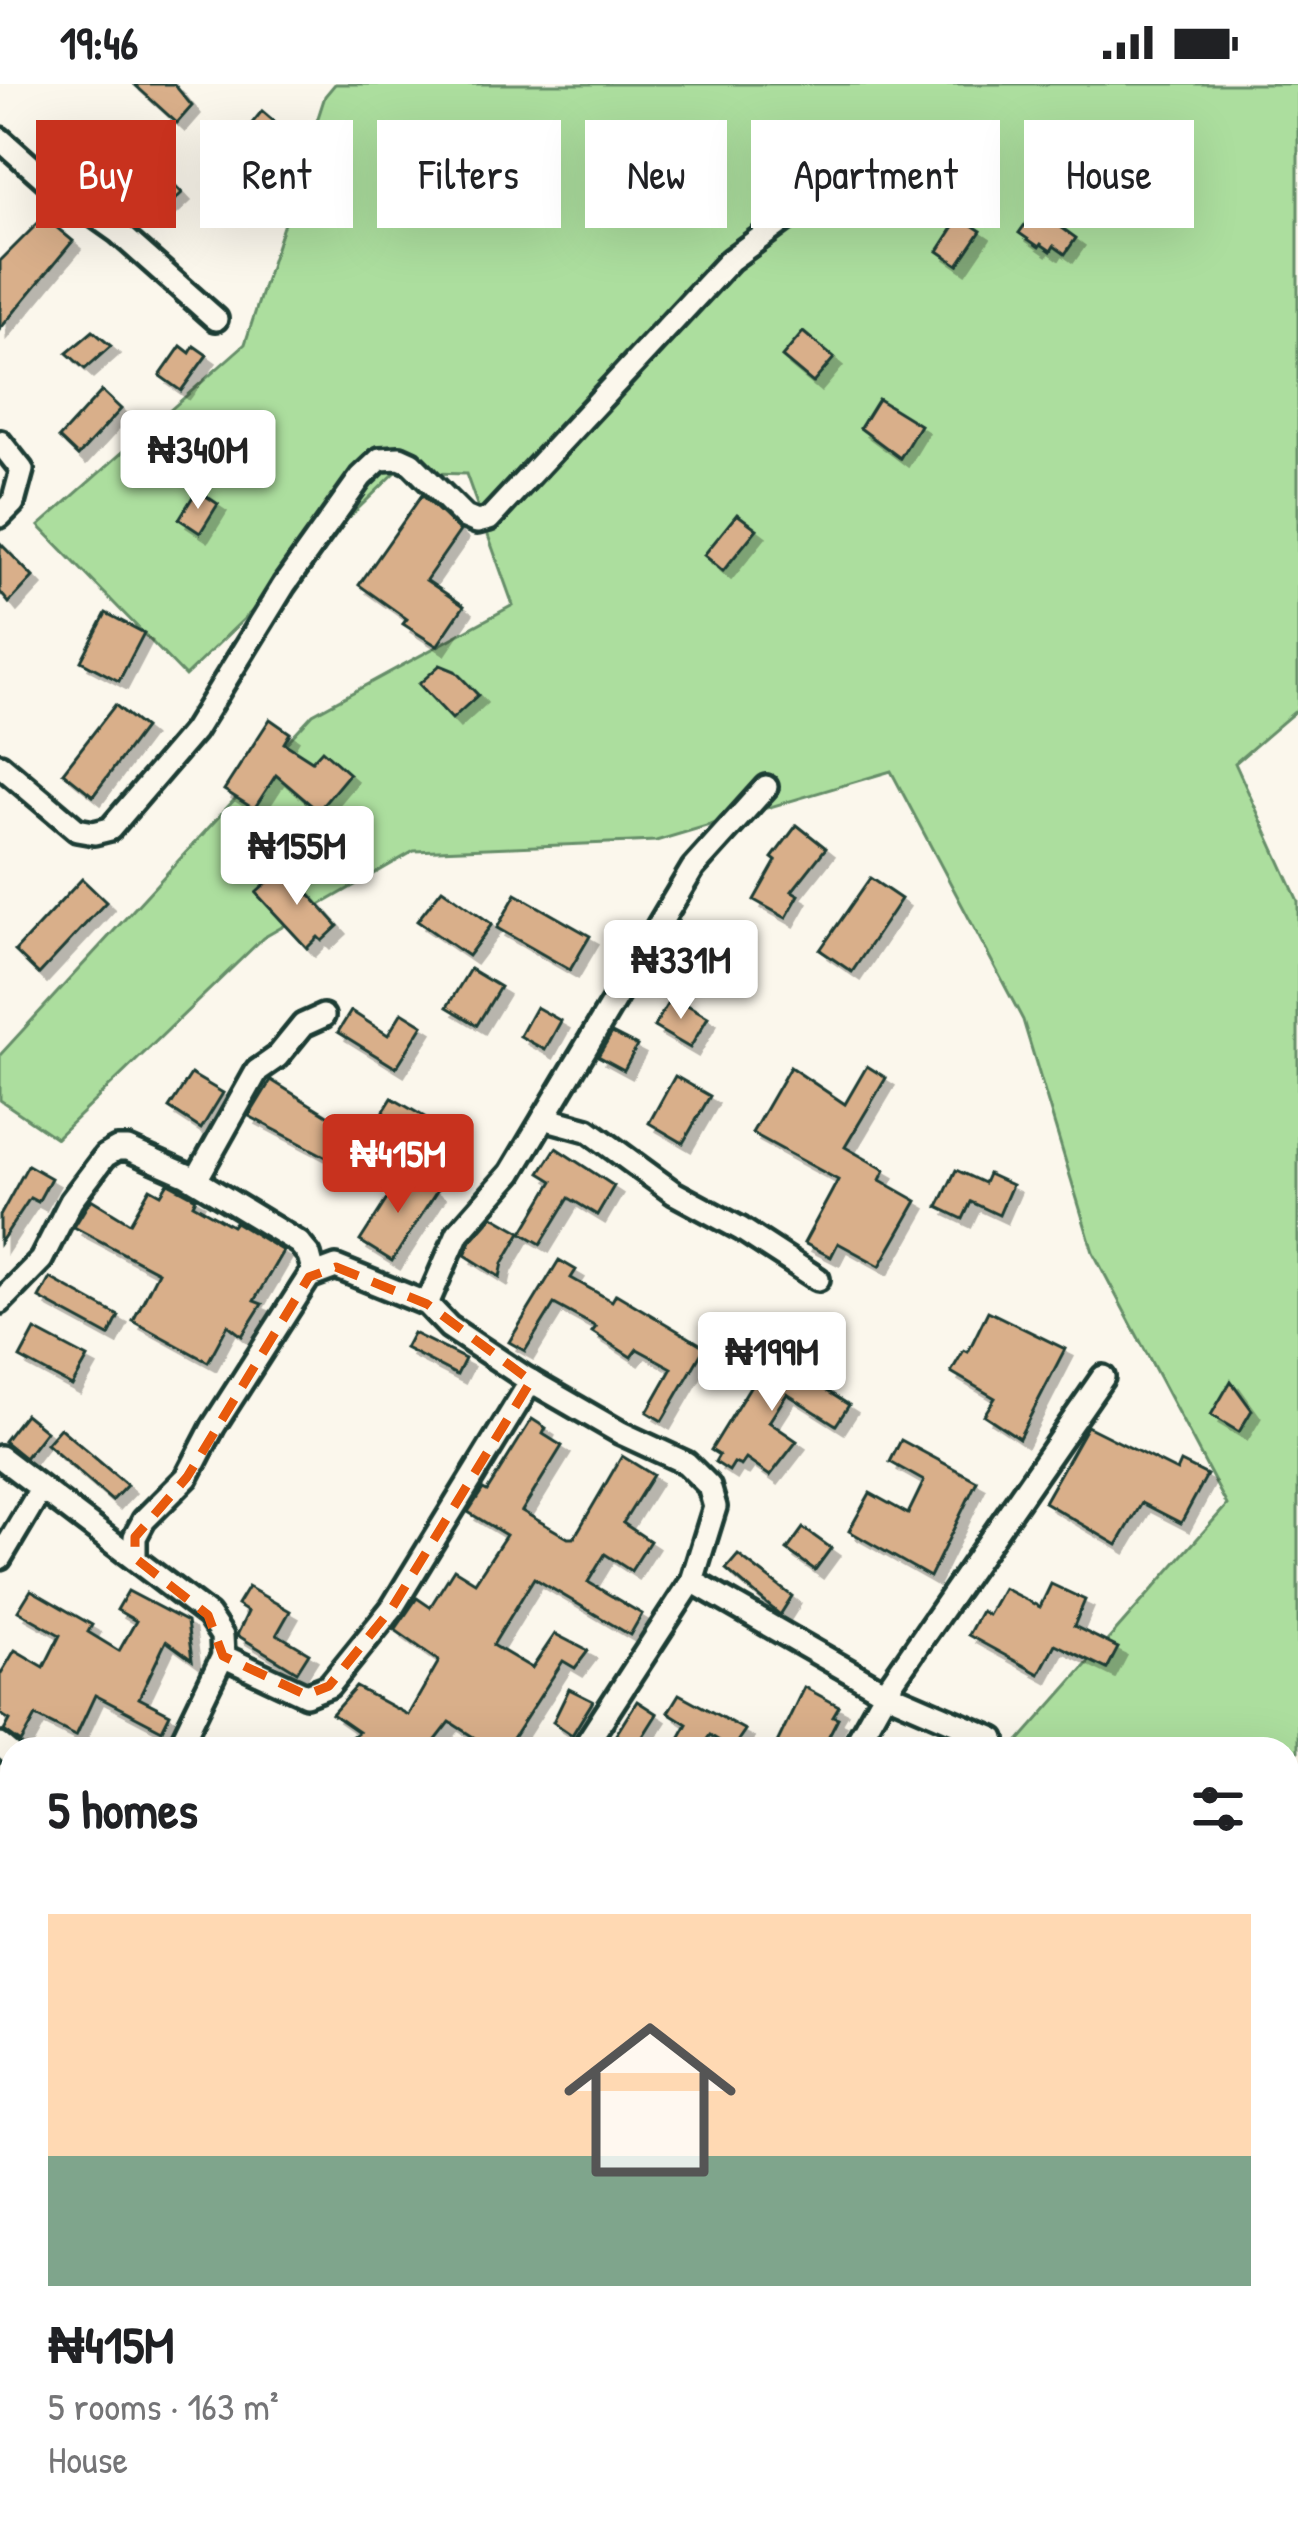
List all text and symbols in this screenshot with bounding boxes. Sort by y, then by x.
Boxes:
text: 19:46 [60,12,138,73]
chip: Buy [36,120,176,228]
chip: Rent [200,120,353,228]
chip: Filters [377,120,561,228]
chip: New [585,120,727,228]
chip: Apartment [751,120,1000,228]
chip: House [1024,120,1194,228]
pin: ₦340M [114,410,282,512]
text: ₦340M [148,422,248,475]
pin: ₦155M [213,806,381,908]
text: ₦155M [248,818,346,871]
pin: ₦331M [597,920,765,1022]
text: ₦331M [631,932,731,985]
pin: ₦415M [314,1114,482,1216]
text: ₦415M [350,1126,446,1179]
pin: ₦199M [688,1312,856,1414]
text: ₦199M [725,1324,819,1377]
text: 5 homes [48,1775,198,1844]
icon: filters [1185,1776,1251,1842]
icon: home [542,1992,758,2208]
text: ₦415M [48,2310,174,2379]
text: 5 rooms · 163 m² [48,2379,279,2432]
text: House [48,2432,128,2485]

